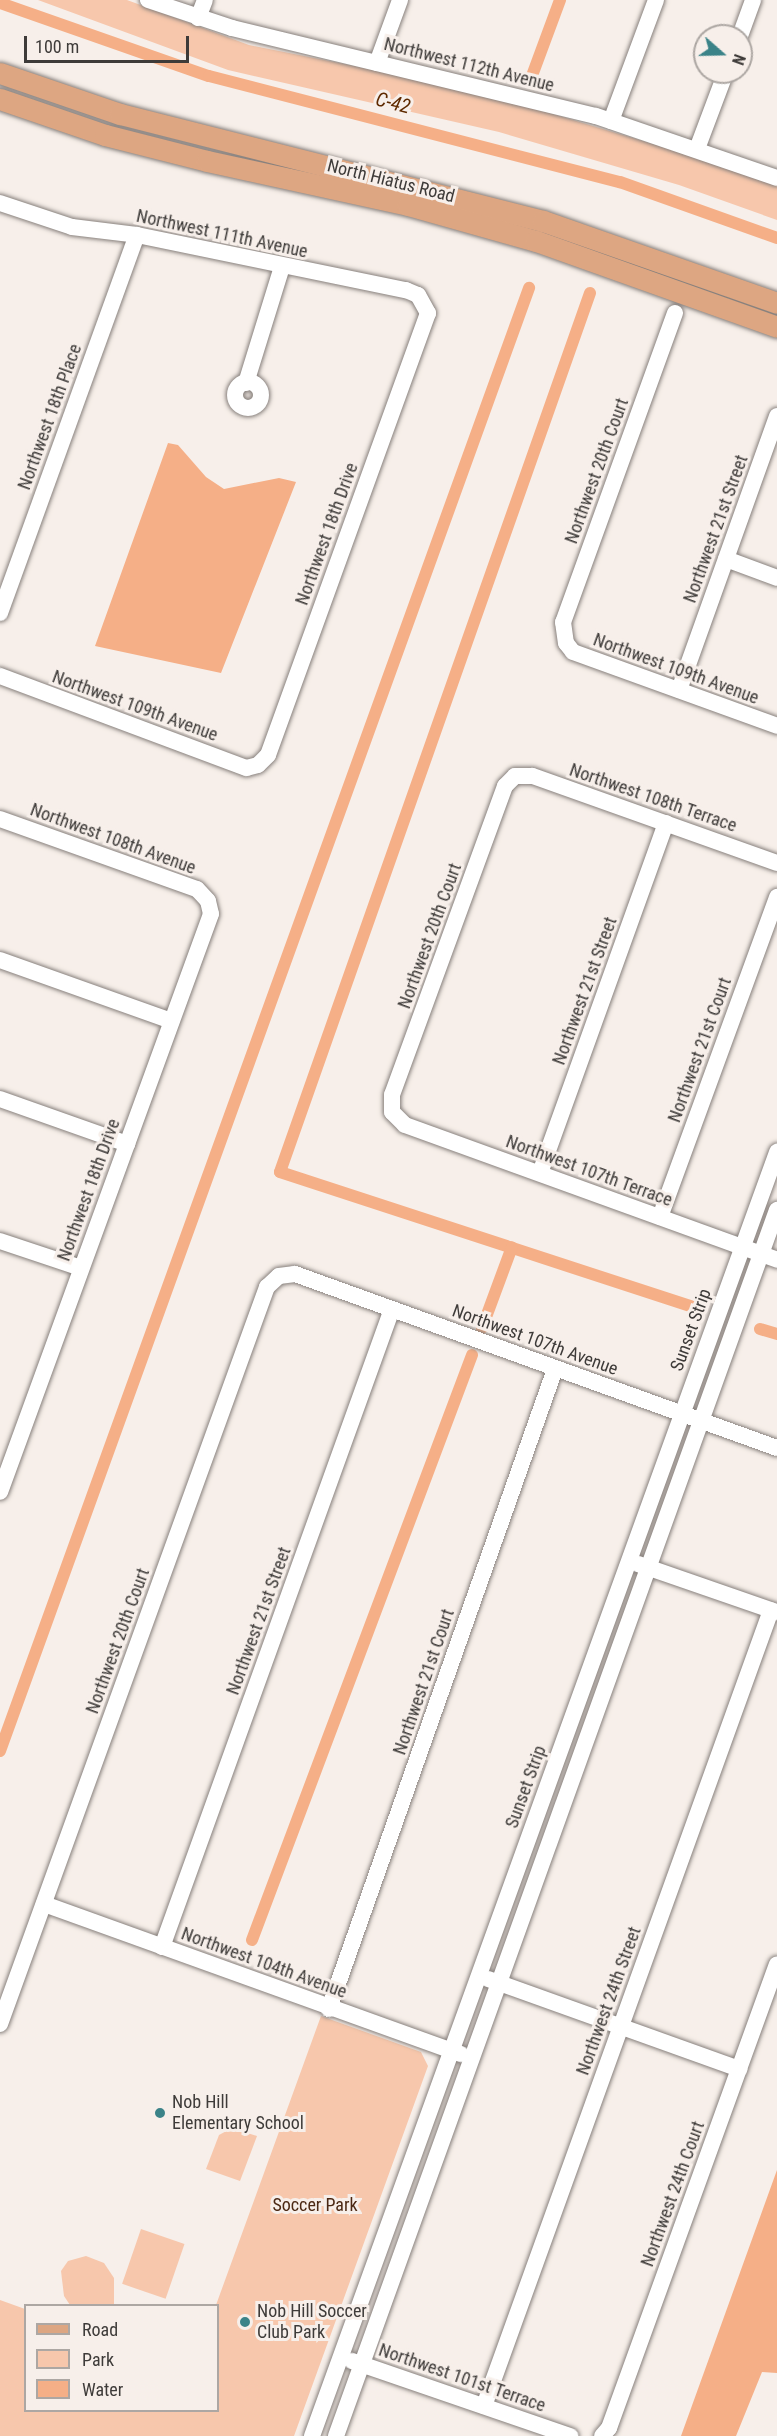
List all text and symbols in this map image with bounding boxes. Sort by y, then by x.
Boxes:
scale bar [27,24,192,62]
north arrow [693,24,753,84]
street label: Northwest 112th Avenue [382,33,556,97]
text: 100 m [35,36,79,57]
text: N [728,52,749,67]
water label: C-42 [373,87,413,119]
street label: North Hiatus Road [325,155,457,207]
street label: Northwest 111th Avenue [134,205,310,263]
street label: Northwest 18th Place [14,341,86,493]
street label: Northwest 20th Court [561,395,633,547]
street label: Northwest 21st Street [679,452,753,606]
street label: Northwest 18th Drive [291,460,363,608]
street label: Northwest 109th Avenue [590,629,762,709]
street label: Northwest 109th Avenue [49,666,221,746]
street label: Northwest 108th Terrace [566,759,740,837]
street label: Northwest 108th Avenue [27,799,199,879]
street label: Northwest 20th Court [394,860,466,1012]
street label: Northwest 21st Street [548,914,622,1068]
street label: Northwest 21st Court [664,975,736,1125]
street label: Northwest 18th Drive [53,1116,125,1264]
street label: Northwest 107th Terrace [503,1131,675,1211]
street label: Sunset Strip [666,1286,716,1374]
street label: Northwest 107th Avenue [449,1300,621,1380]
street label: Northwest 21st Street [222,1544,296,1698]
street label: Northwest 20th Court [82,1565,154,1717]
street label: Northwest 21st Court [389,1606,459,1758]
street label: Sunset Strip [501,1743,551,1831]
street label: Northwest 104th Avenue [178,1923,350,2003]
street label: Northwest 24th Street [572,1924,646,2078]
place label: Nob Hill Elementary School [172,2092,304,2134]
marker: Nob Hill Elementary School [153,2106,167,2120]
street label: Northwest 24th Court [637,2118,709,2270]
park label: Soccer Park [272,2194,358,2216]
place label: Nob Hill Soccer Club Park [257,2301,367,2344]
legend [24,2304,219,2412]
marker: Nob Hill Soccer Club Park [238,2315,252,2329]
text: Road [82,2319,118,2340]
street label: Northwest 101st Terrace [376,2339,548,2417]
text: Park [82,2349,114,2370]
text: Water [82,2379,123,2400]

